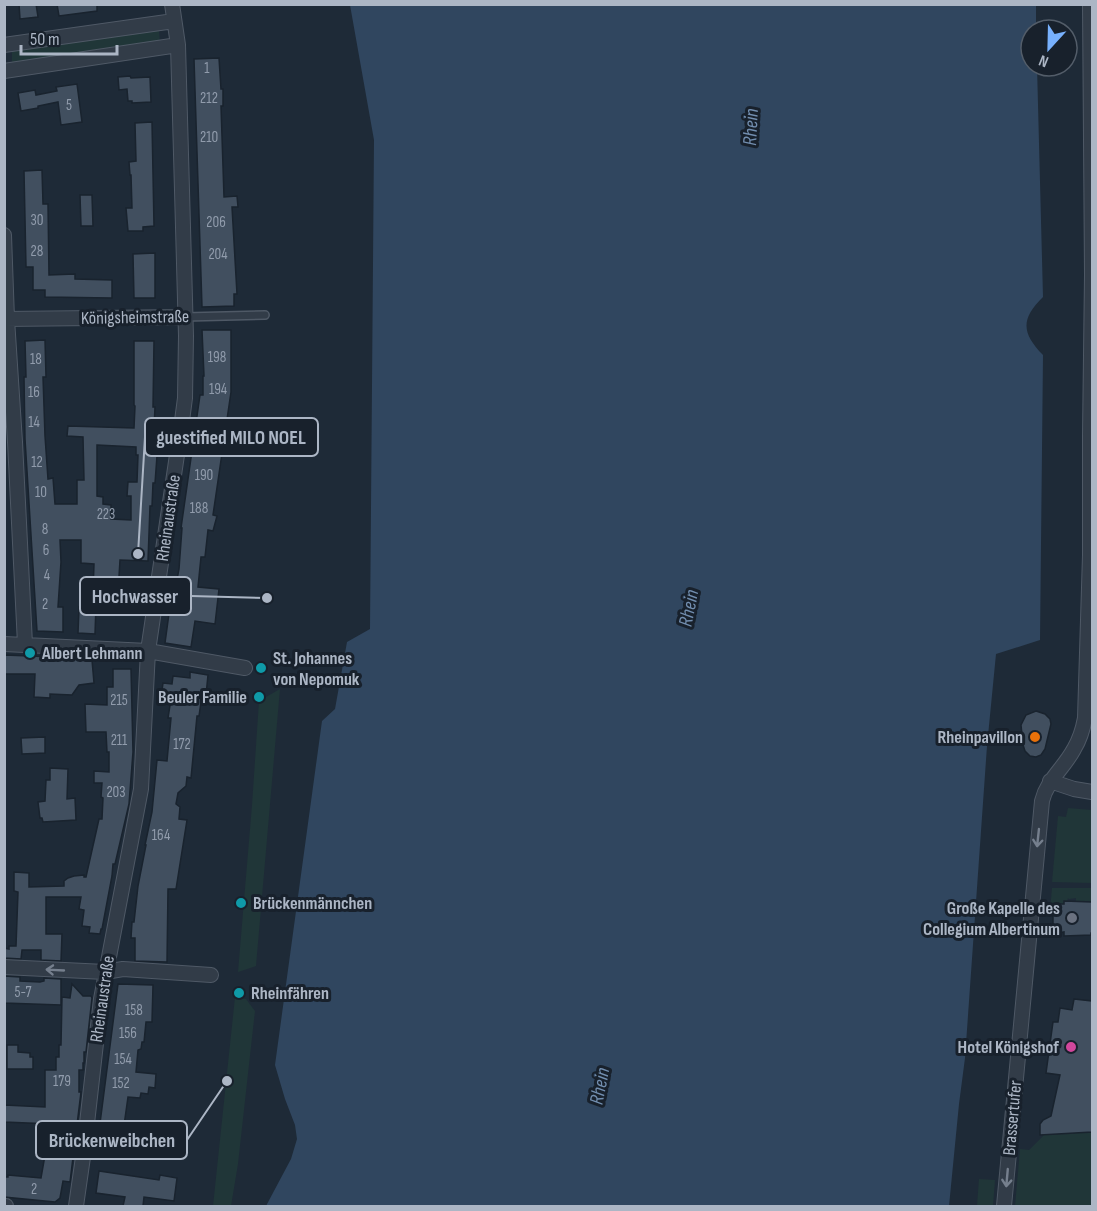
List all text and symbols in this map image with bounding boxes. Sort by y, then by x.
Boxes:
scale bar [21,18,117,56]
north arrow [1019,18,1079,78]
text: 50 m [30,29,60,50]
text: N [1036,50,1051,71]
house number: 1 [204,59,210,78]
house number: 212 [200,89,218,108]
house number: 5 [66,96,72,115]
water label: Rhein [738,108,764,146]
house number: 210 [200,128,218,147]
house number: 30 [31,211,43,230]
house number: 206 [206,213,226,232]
house number: 28 [31,242,43,261]
house number: 204 [208,245,228,264]
street label: Königsheimstraße [81,306,189,329]
house number: 198 [208,348,226,367]
house number: 18 [30,350,42,369]
house number: 194 [209,380,227,399]
house number: 16 [28,383,40,402]
house number: 14 [28,413,40,432]
callout: guestified MILO NOEL [145,418,318,456]
text: guestified MILO NOEL [156,426,306,450]
house number: 12 [31,453,43,472]
house number: 190 [195,466,213,485]
street label: Rheinaustraße [152,473,185,563]
house number: 10 [35,483,47,502]
house number: 188 [190,499,208,518]
house number: 223 [97,505,115,524]
house number: 8 [42,520,48,539]
house number: 6 [43,541,49,560]
house number: 4 [44,566,50,585]
callout: Hochwasser [80,577,191,615]
text: Hochwasser [92,585,178,609]
water label: Rhein [674,588,704,629]
house number: 2 [42,595,48,614]
place label: Albert Lehmann [41,643,142,664]
marker: Albert Lehmann [23,646,37,660]
place label: St. Johannes von Nepomuk [273,648,360,690]
marker: St. Johannes von Nepomuk [254,661,268,675]
place label: Beuler Familie [158,687,247,708]
marker: Beuler Familie [252,690,266,704]
house number: 215 [110,691,128,710]
place label: Rheinpavillon [937,727,1023,748]
marker: Rheinpavillon [1028,730,1042,744]
house number: 211 [111,731,128,750]
house number: 172 [173,735,191,754]
house number: 203 [106,783,126,802]
house number: 164 [152,826,170,845]
one-way arrow [1032,827,1043,847]
place label: Brückenmännchen [253,893,372,914]
marker: Brückenmännchen [234,896,248,910]
place label: Große Kapelle des Collegium Albertinum [923,898,1060,940]
marker: Große Kapelle des Collegium Albertinum [1065,911,1079,925]
street label: Rheinaustraße [86,954,119,1044]
one-way arrow [45,964,65,975]
house number: 5-7 [15,983,31,1002]
place label: Rheinfähren [251,983,329,1004]
marker: Rheinfähren [232,986,246,1000]
house number: 158 [125,1001,143,1020]
house number: 156 [119,1024,137,1043]
place label: Hotel Königshof [958,1037,1059,1058]
marker: Hotel Königshof [1064,1040,1078,1054]
house number: 154 [114,1050,132,1069]
water label: Rhein [585,1066,615,1107]
house number: 179 [53,1072,71,1091]
house number: 152 [112,1074,130,1093]
street label: Brassertufer [999,1080,1026,1157]
callout: Brückenweibchen [36,1121,187,1159]
text: Brückenweibchen [49,1129,175,1153]
one-way arrow [1001,1168,1012,1188]
house number: 2 [31,1180,37,1199]

